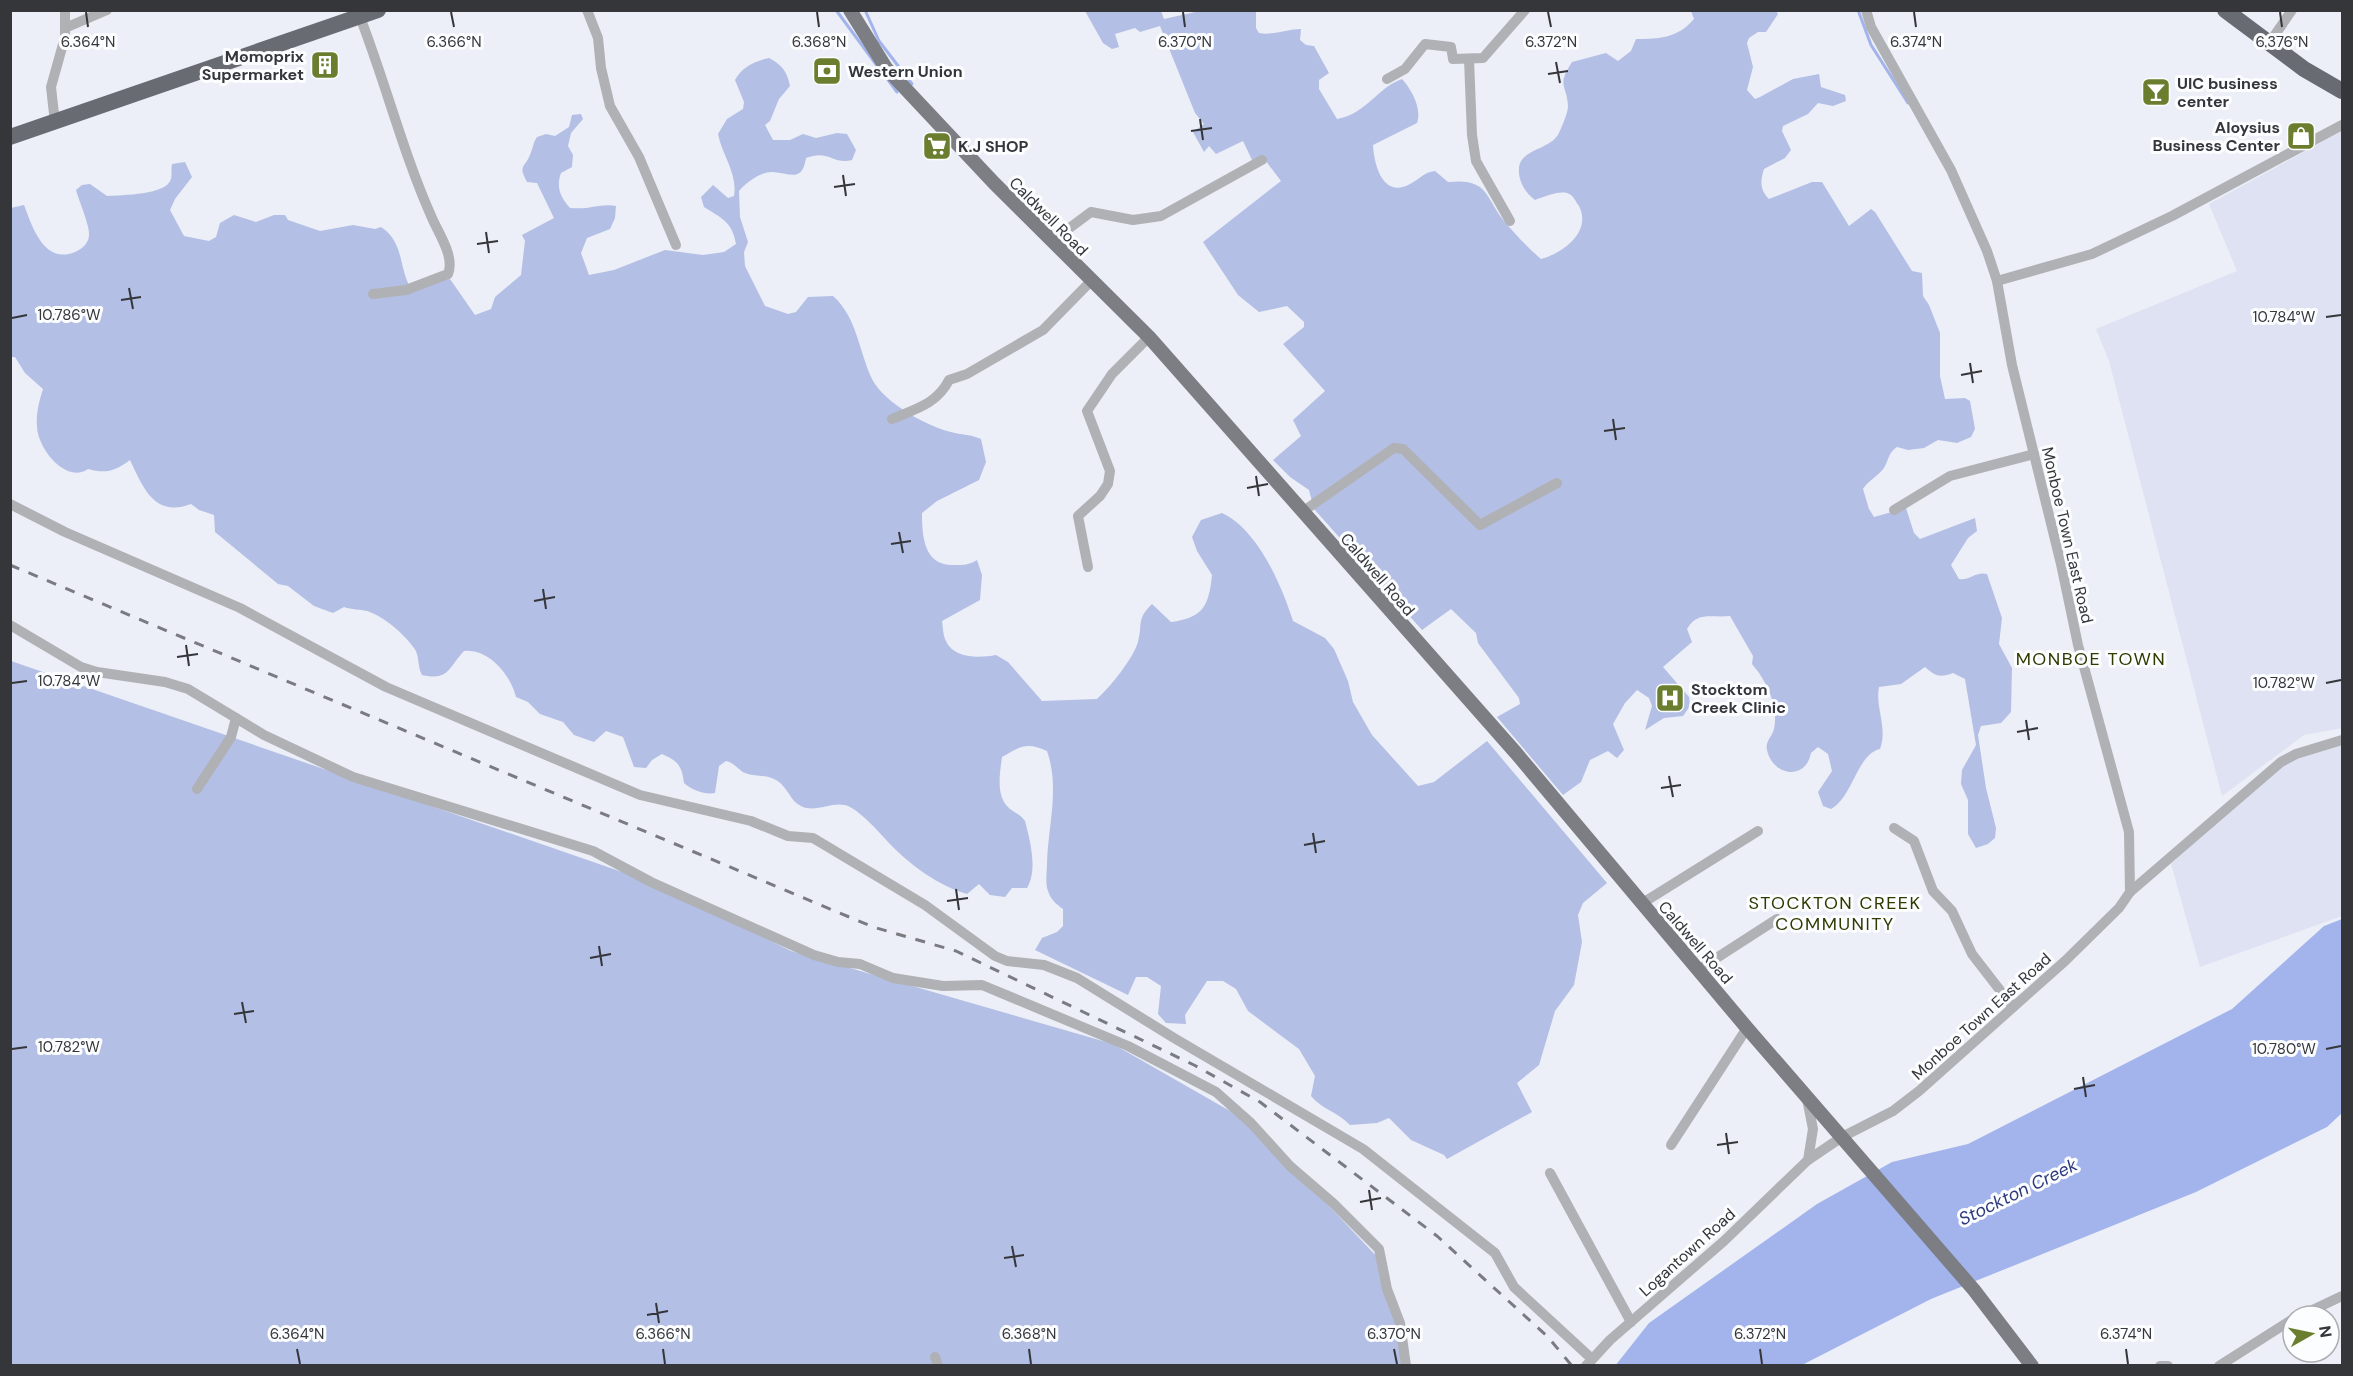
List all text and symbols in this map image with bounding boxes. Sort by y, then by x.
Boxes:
text: 6.364°N [61,32,115,52]
text: 6.366°N [426,32,482,52]
text: 6.368°N [792,32,846,52]
text: 6.370°N [1158,32,1212,52]
text: 6.372°N [1525,32,1577,52]
text: 6.374°N [1890,32,1942,52]
text: 6.376°N [2256,32,2308,52]
place label: Momoprix Supermarket [202,46,304,85]
building icon: Momoprix Supermarket [309,49,341,81]
bank icon: Western Union [811,55,843,87]
place label: Western Union [848,61,963,82]
place label: UIC business center [2177,73,2278,112]
bar icon: UIC business center [2140,76,2172,108]
place label: Aloysius Business Center [2153,117,2280,156]
shop icon: Aloysius Business Center [2285,120,2317,152]
supermarket icon: K.J SHOP [921,130,953,162]
place label: K.J SHOP [958,136,1029,157]
street label: Caldwell Road [1005,172,1093,260]
text: 10.786°W [38,305,101,325]
text: 10.784°W [2253,307,2316,327]
street label: Monboe Town East Road [2037,445,2098,625]
street label: Caldwell Road [1336,528,1419,620]
district label: MONBOE TOWN [2016,647,2166,671]
text: 10.784°W [38,671,101,691]
text: 10.782°W [2253,673,2315,693]
place label: Stocktom Creek Clinic [1691,679,1786,718]
hospital icon: Stocktom Creek Clinic [1654,682,1686,714]
district label: STOCKTON CREEK COMMUNITY [1749,891,1922,936]
street label: Caldwell Road [1654,896,1737,988]
street label: Monboe Town East Road [1907,948,2055,1085]
text: 10.782°W [38,1037,100,1057]
text: 10.780°W [2252,1039,2316,1059]
water label: Stockton Creek [1955,1153,2082,1231]
street label: Logantown Road [1635,1204,1740,1301]
north arrow [2281,1304,2341,1364]
text: 6.364°N [270,1324,324,1344]
text: 6.366°N [635,1324,691,1344]
text: 6.368°N [1002,1324,1056,1344]
text: 6.370°N [1367,1324,1421,1344]
text: 6.372°N [1734,1324,1786,1344]
text: 6.374°N [2100,1324,2152,1344]
text: N [2314,1324,2337,1339]

